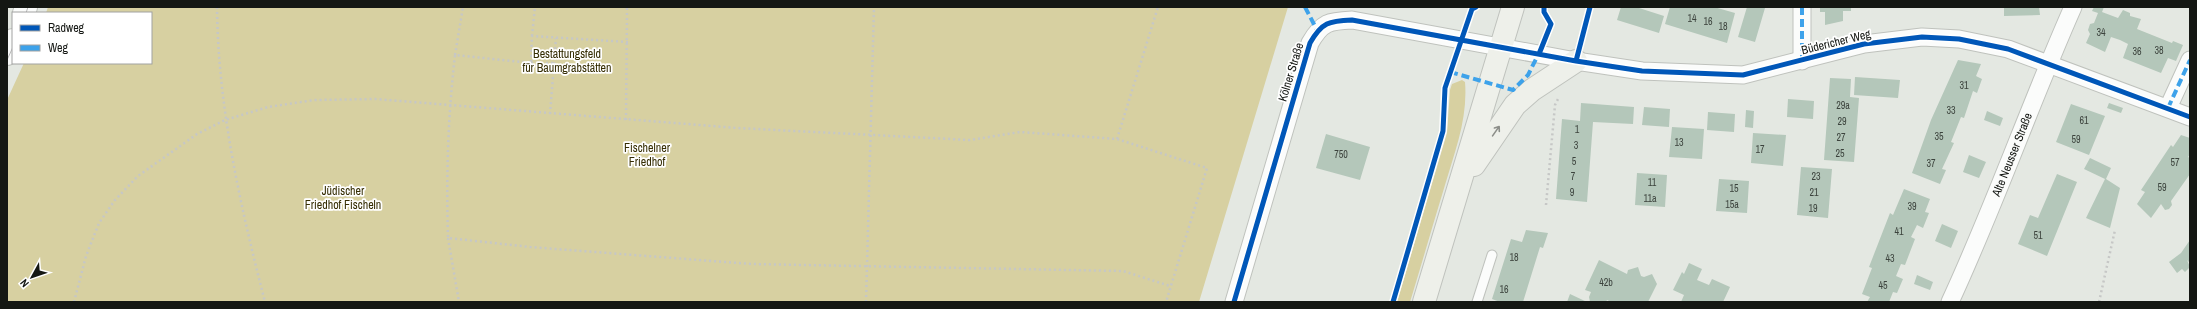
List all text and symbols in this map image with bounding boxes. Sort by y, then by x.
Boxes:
legend [12,12,152,64]
house number: 14 [1687,12,1697,25]
house number: 16 [1703,15,1713,28]
text: Radweg [48,20,85,36]
house number: 18 [1718,20,1728,33]
street label: Büdericher Weg [1800,26,1873,58]
house number: 34 [2096,26,2106,39]
text: Weg [48,40,69,56]
street label: Kölner Straße [1274,41,1308,103]
house number: 38 [2154,44,2164,57]
house number: 36 [2132,45,2142,58]
park label: Bestattungsfeld für Baumgrabstätten [522,46,612,76]
house number: 31 [1959,79,1969,92]
house number: 29a [1836,99,1850,112]
house number: 33 [1946,104,1956,117]
street label: Alte Neusser Straße [1988,110,2036,200]
house number: 61 [2079,114,2089,127]
house number: 29 [1837,115,1847,128]
house number: 1 [1575,123,1580,136]
one-way arrow [1492,126,1500,137]
house number: 35 [1934,130,1944,143]
house number: 27 [1836,131,1846,144]
house number: 59 [2071,133,2081,146]
house number: 13 [1674,136,1684,149]
house number: 3 [1574,139,1579,152]
park label: Fischelner Friedhof [624,140,671,170]
house number: 17 [1755,143,1765,156]
house number: 25 [1835,147,1845,160]
house number: 750 [1334,148,1348,161]
house number: 5 [1572,155,1577,168]
house number: 57 [2170,156,2180,169]
house number: 37 [1926,157,1936,170]
house number: 7 [1571,170,1576,183]
house number: 23 [1811,170,1821,183]
house number: 11 [1648,176,1657,189]
house number: 59 [2157,181,2167,194]
house number: 15 [1729,182,1739,195]
park label: Jüdischer Friedhof Fischeln [305,183,381,213]
house number: 9 [1570,186,1575,199]
house number: 21 [1809,186,1819,199]
house number: 11a [1643,192,1657,205]
house number: 15a [1725,198,1739,211]
house number: 39 [1907,200,1917,213]
house number: 19 [1808,202,1818,215]
house number: 41 [1894,225,1904,238]
house number: 51 [2033,229,2043,242]
house number: 18 [1509,251,1519,264]
house number: 43 [1885,252,1895,265]
north arrow [12,257,52,297]
text: N [17,276,32,290]
house number: 42b [1599,276,1613,289]
house number: 45 [1878,279,1888,292]
house number: 16 [1499,283,1509,296]

